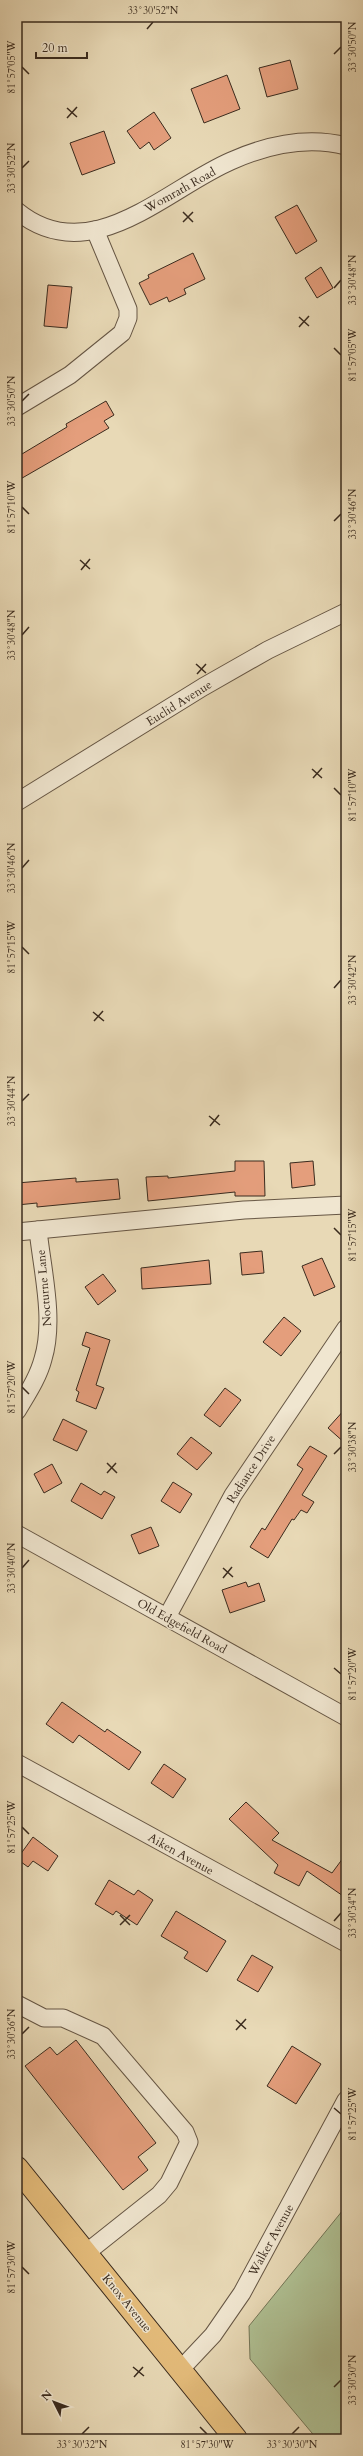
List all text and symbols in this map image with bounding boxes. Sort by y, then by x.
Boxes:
text: 33°30'52"N [128,4,179,18]
text: 33°30'50"N [346,21,360,72]
scale bar [36,34,87,60]
text: 81°57'05"W [5,39,19,94]
text: 20 m [42,40,69,56]
text: 33°30'52"N [5,142,19,193]
street label: Womrath Road [141,163,219,217]
text: 33°30'48"N [346,254,360,305]
text: 81°57'05"W [346,327,360,382]
text: 33°30'50"N [5,375,19,426]
text: 81°57'10"W [5,479,19,534]
text: 33°30'46"N [346,488,360,539]
text: 33°30'48"N [5,609,19,660]
street label: Euclid Avenue [143,676,215,730]
text: 81°57'10"W [346,767,360,822]
text: 33°30'46"N [5,842,19,893]
text: 81°57'15"W [5,919,19,974]
text: 33°30'42"N [346,954,360,1005]
text: 33°30'44"N [5,1075,19,1126]
text: 81°57'15"W [346,1207,360,1262]
street label: Nocturne Lane [33,1249,55,1327]
text: 81°57'20"W [5,1359,19,1414]
text: 33°30'38"N [346,1421,360,1472]
street label: Radiance Drive [223,1432,279,1506]
text: 33°30'40"N [5,1542,19,1593]
street label: Old Edgefield Road [134,1595,230,1658]
text: 81°57'20"W [346,1646,360,1701]
text: 81°57'25"W [5,1799,19,1854]
street label: Aiken Avenue [145,1829,217,1879]
text: 33°30'34"N [346,1887,360,1938]
text: 33°30'36"N [5,2008,19,2059]
text: 81°57'25"W [346,2086,360,2141]
street label: Walker Avenue [244,2201,297,2280]
text: 81°57'30"W [5,2239,19,2294]
street label: Knox Avenue [99,2271,155,2335]
text: 33°30'30"N [346,2354,360,2405]
north arrow [34,2382,74,2422]
text: N [38,2387,56,2404]
text: 33°30'32"N [57,2438,108,2452]
text: 81°57'30"W [180,2438,235,2452]
text: 33°30'30"N [267,2438,318,2452]

